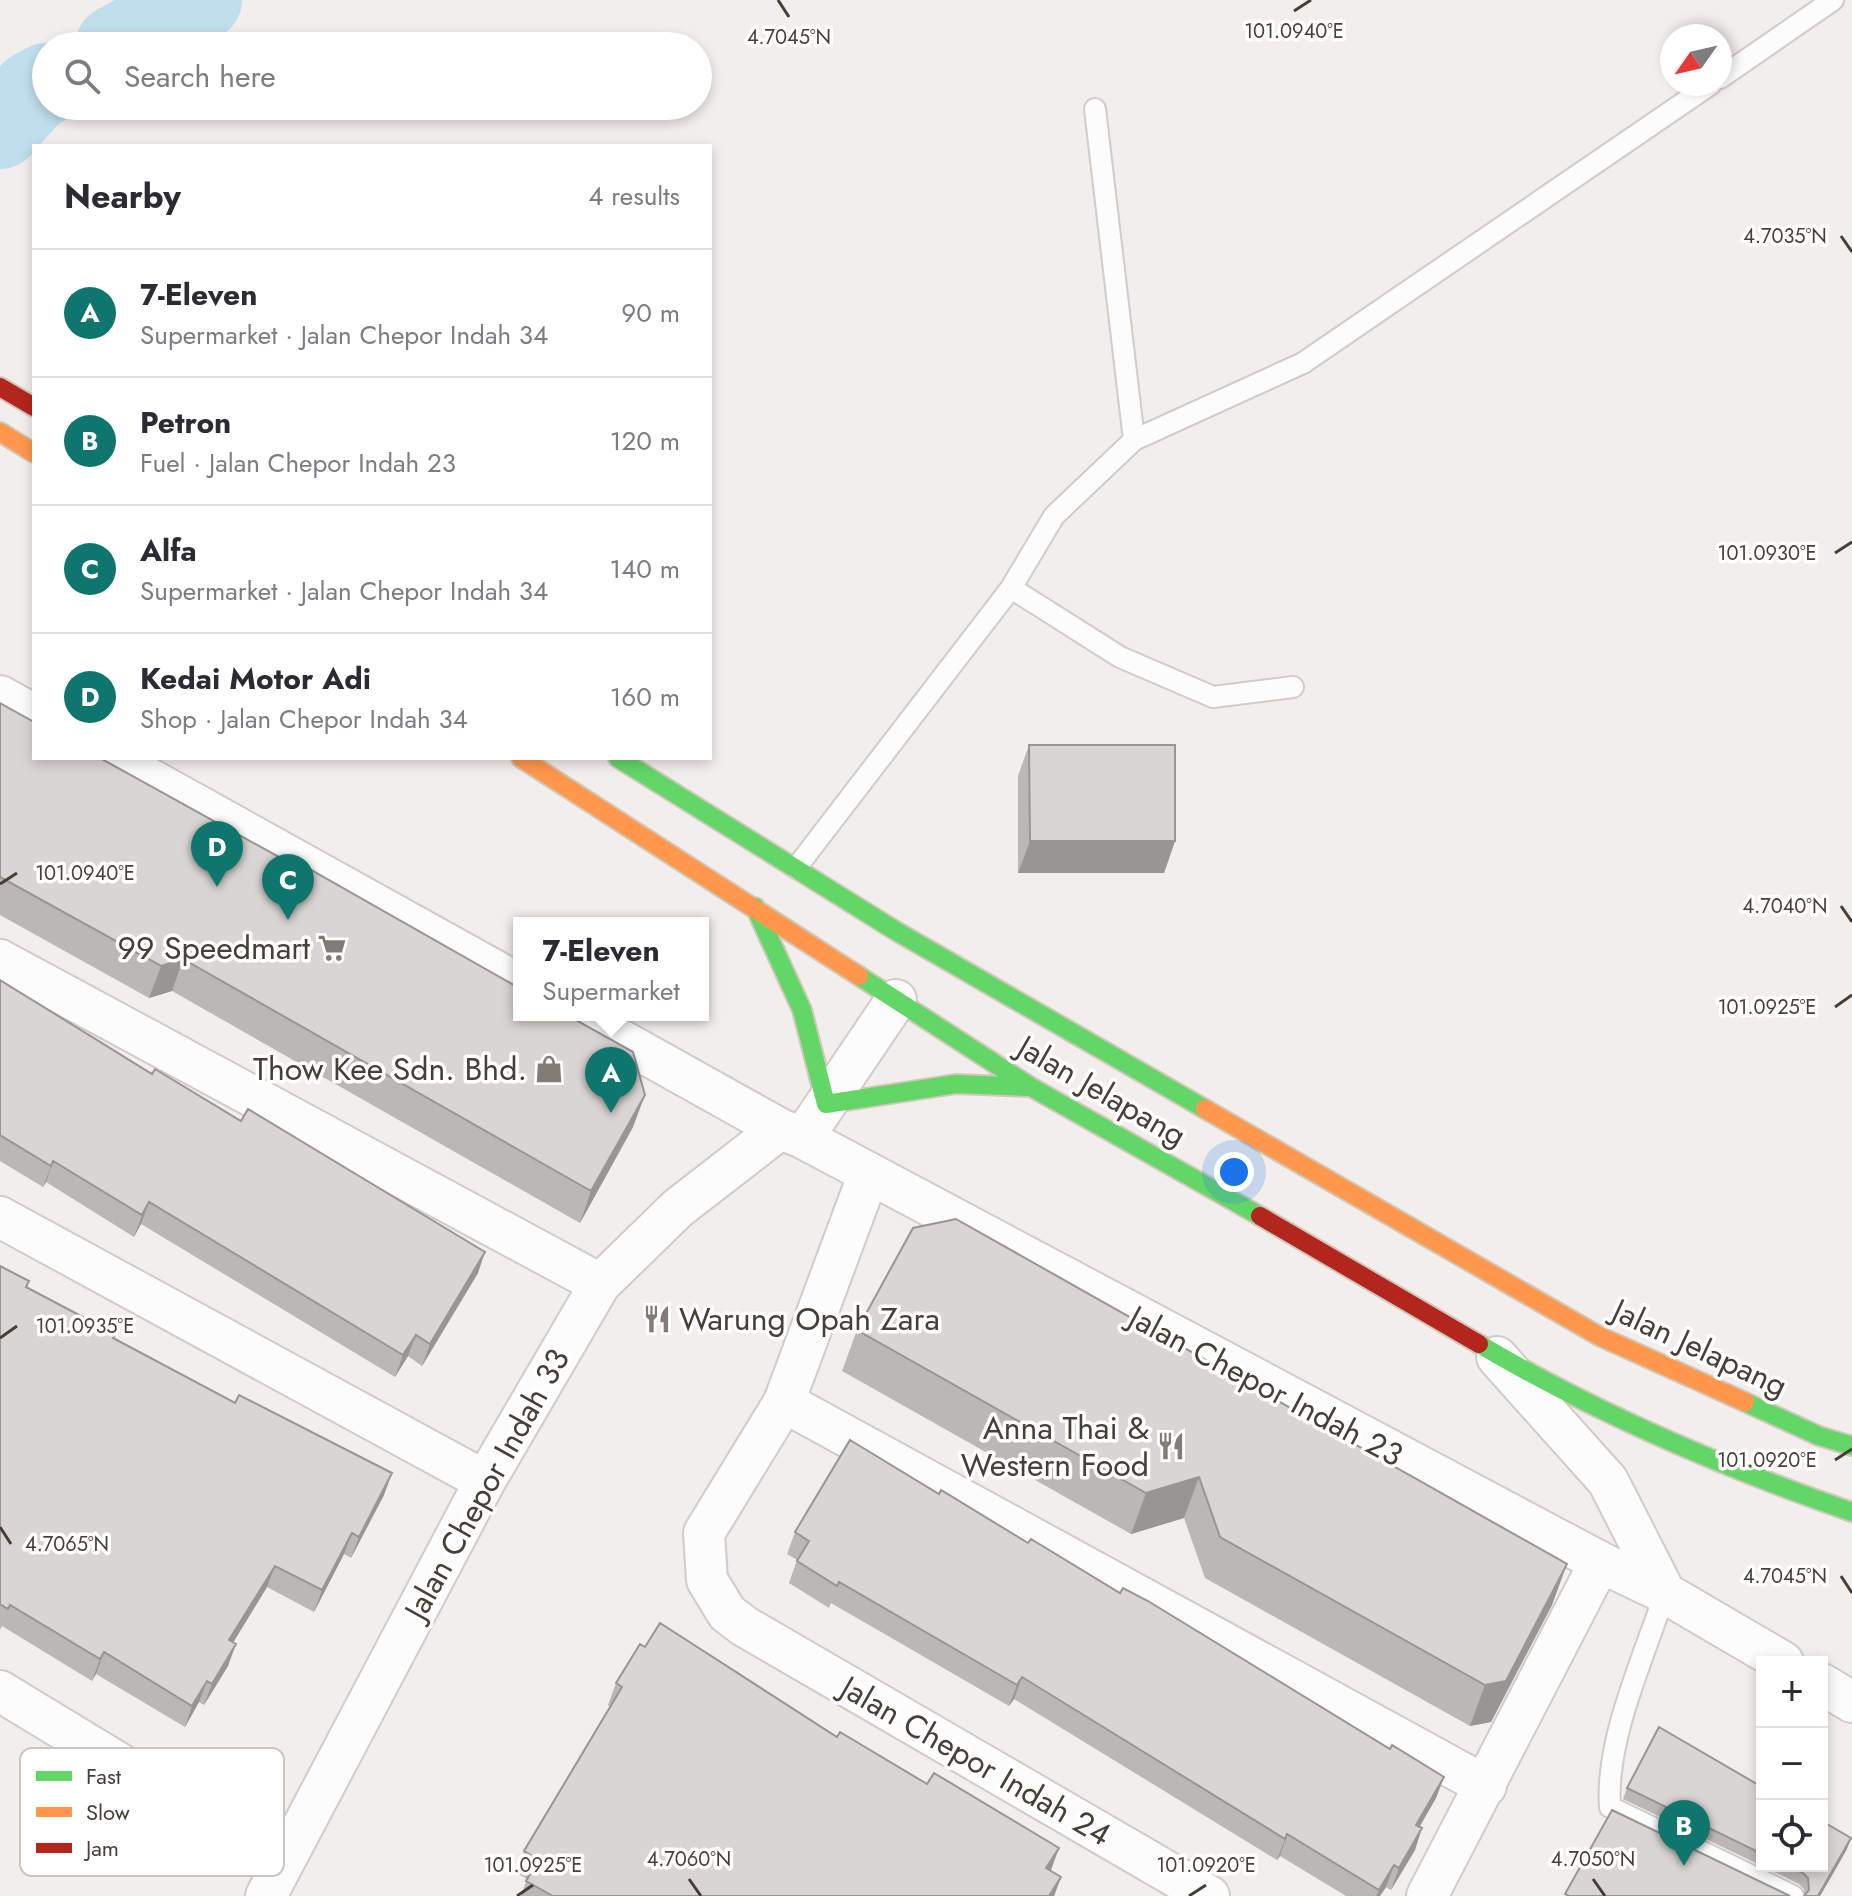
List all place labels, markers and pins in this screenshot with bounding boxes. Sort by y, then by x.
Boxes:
pin: D [191,821,243,887]
pin: C [262,854,314,920]
place label: 99 Speedmart [118,925,310,971]
supermarket icon: 99 Speedmart [317,933,347,963]
place label: Thow Kee Sdn. Bhd. [253,1046,527,1092]
pin: A [585,1047,637,1113]
shop icon: Thow Kee Sdn. Bhd. [534,1054,564,1084]
place label: Warung Opah Zara [679,1296,940,1342]
restaurant icon: Warung Opah Zara [642,1304,672,1334]
place label: Anna Thai & Western Food [961,1405,1149,1488]
restaurant icon: Anna Thai & Western Food [1156,1431,1186,1461]
pin: B [1658,1800,1710,1866]

